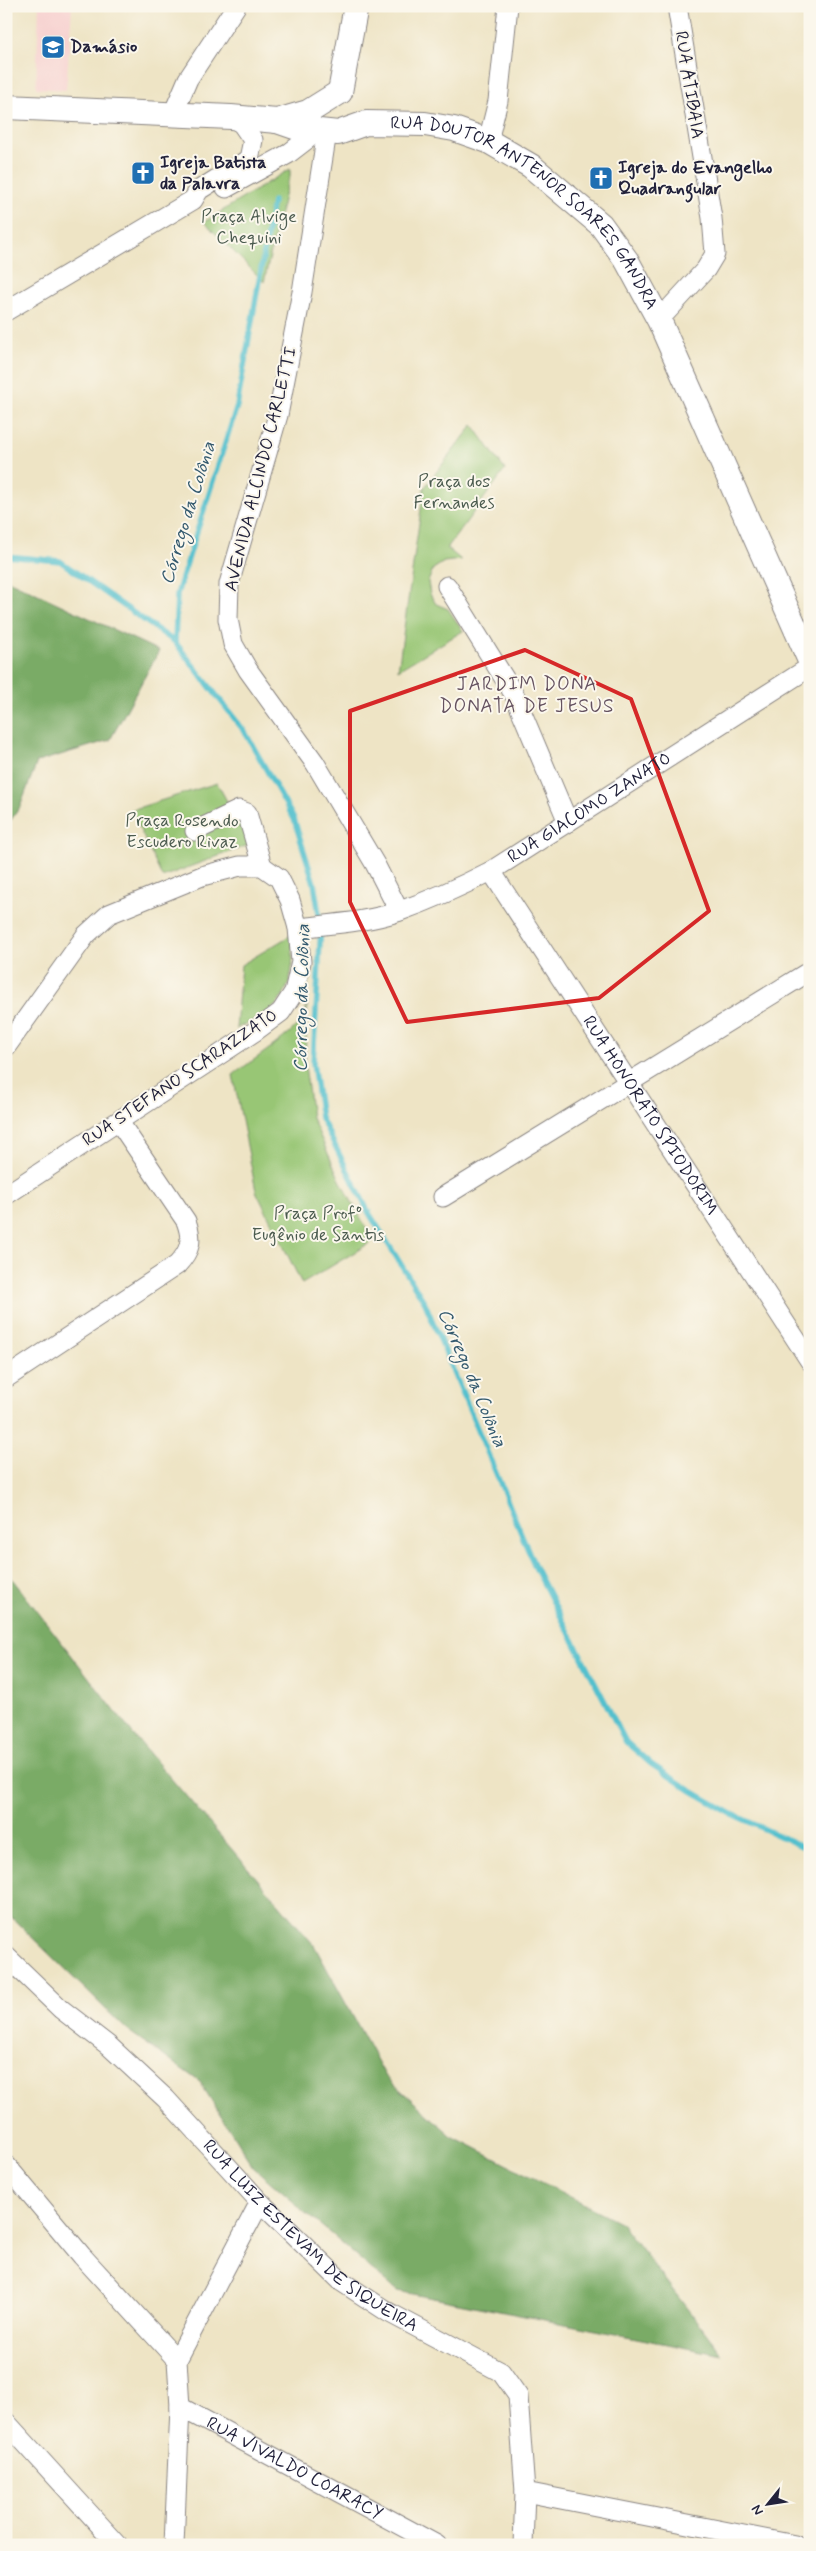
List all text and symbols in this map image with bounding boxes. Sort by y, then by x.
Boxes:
street label: RUA ATIBAIA [669,29,709,141]
school or university icon: Damásio [40,34,66,60]
place label: Damásio [70,35,137,59]
street label: RUA DOUTOR ANTENOR SOARES GANDRA [390,111,663,314]
place label: Igreja Batista da Palavra [160,151,266,196]
place label: Igreja do Evangelho Quadrangular [618,156,772,203]
church icon: Igreja Batista da Palavra [130,160,156,186]
church icon: Igreja do Evangelho Quadrangular [588,165,614,191]
park label: Praça Alvige Chequini [201,205,297,250]
street label: AVENIDA ALCINDO CARLETTI [219,344,303,594]
water label: Córrego da Colônia [154,438,224,588]
park label: Praça dos Fernandes [413,470,495,515]
district label: JARDIM DONA DONATA DE JESUS [439,672,615,719]
street label: RUA GIACOMO ZANATO [503,747,676,869]
park label: Praça Rosendo Escudero Rivaz [125,809,239,854]
water label: Córrego da Colônia [288,923,318,1072]
street label: RUA STEFANO SCARAZZATO [78,1004,282,1152]
street label: RUA HONORATO SPIODORIM [577,1011,724,1220]
park label: Praça Profº Eugênio de Santis [252,1202,384,1247]
water label: Córrego da Colônia [430,1305,513,1452]
street label: RUA LUIZ ESTEVAM DE SIQUEIRA [197,2135,422,2338]
street label: RUA VIVALDO COARACY [202,2411,387,2526]
north arrow [744,2478,794,2528]
text: N [747,2501,768,2519]

